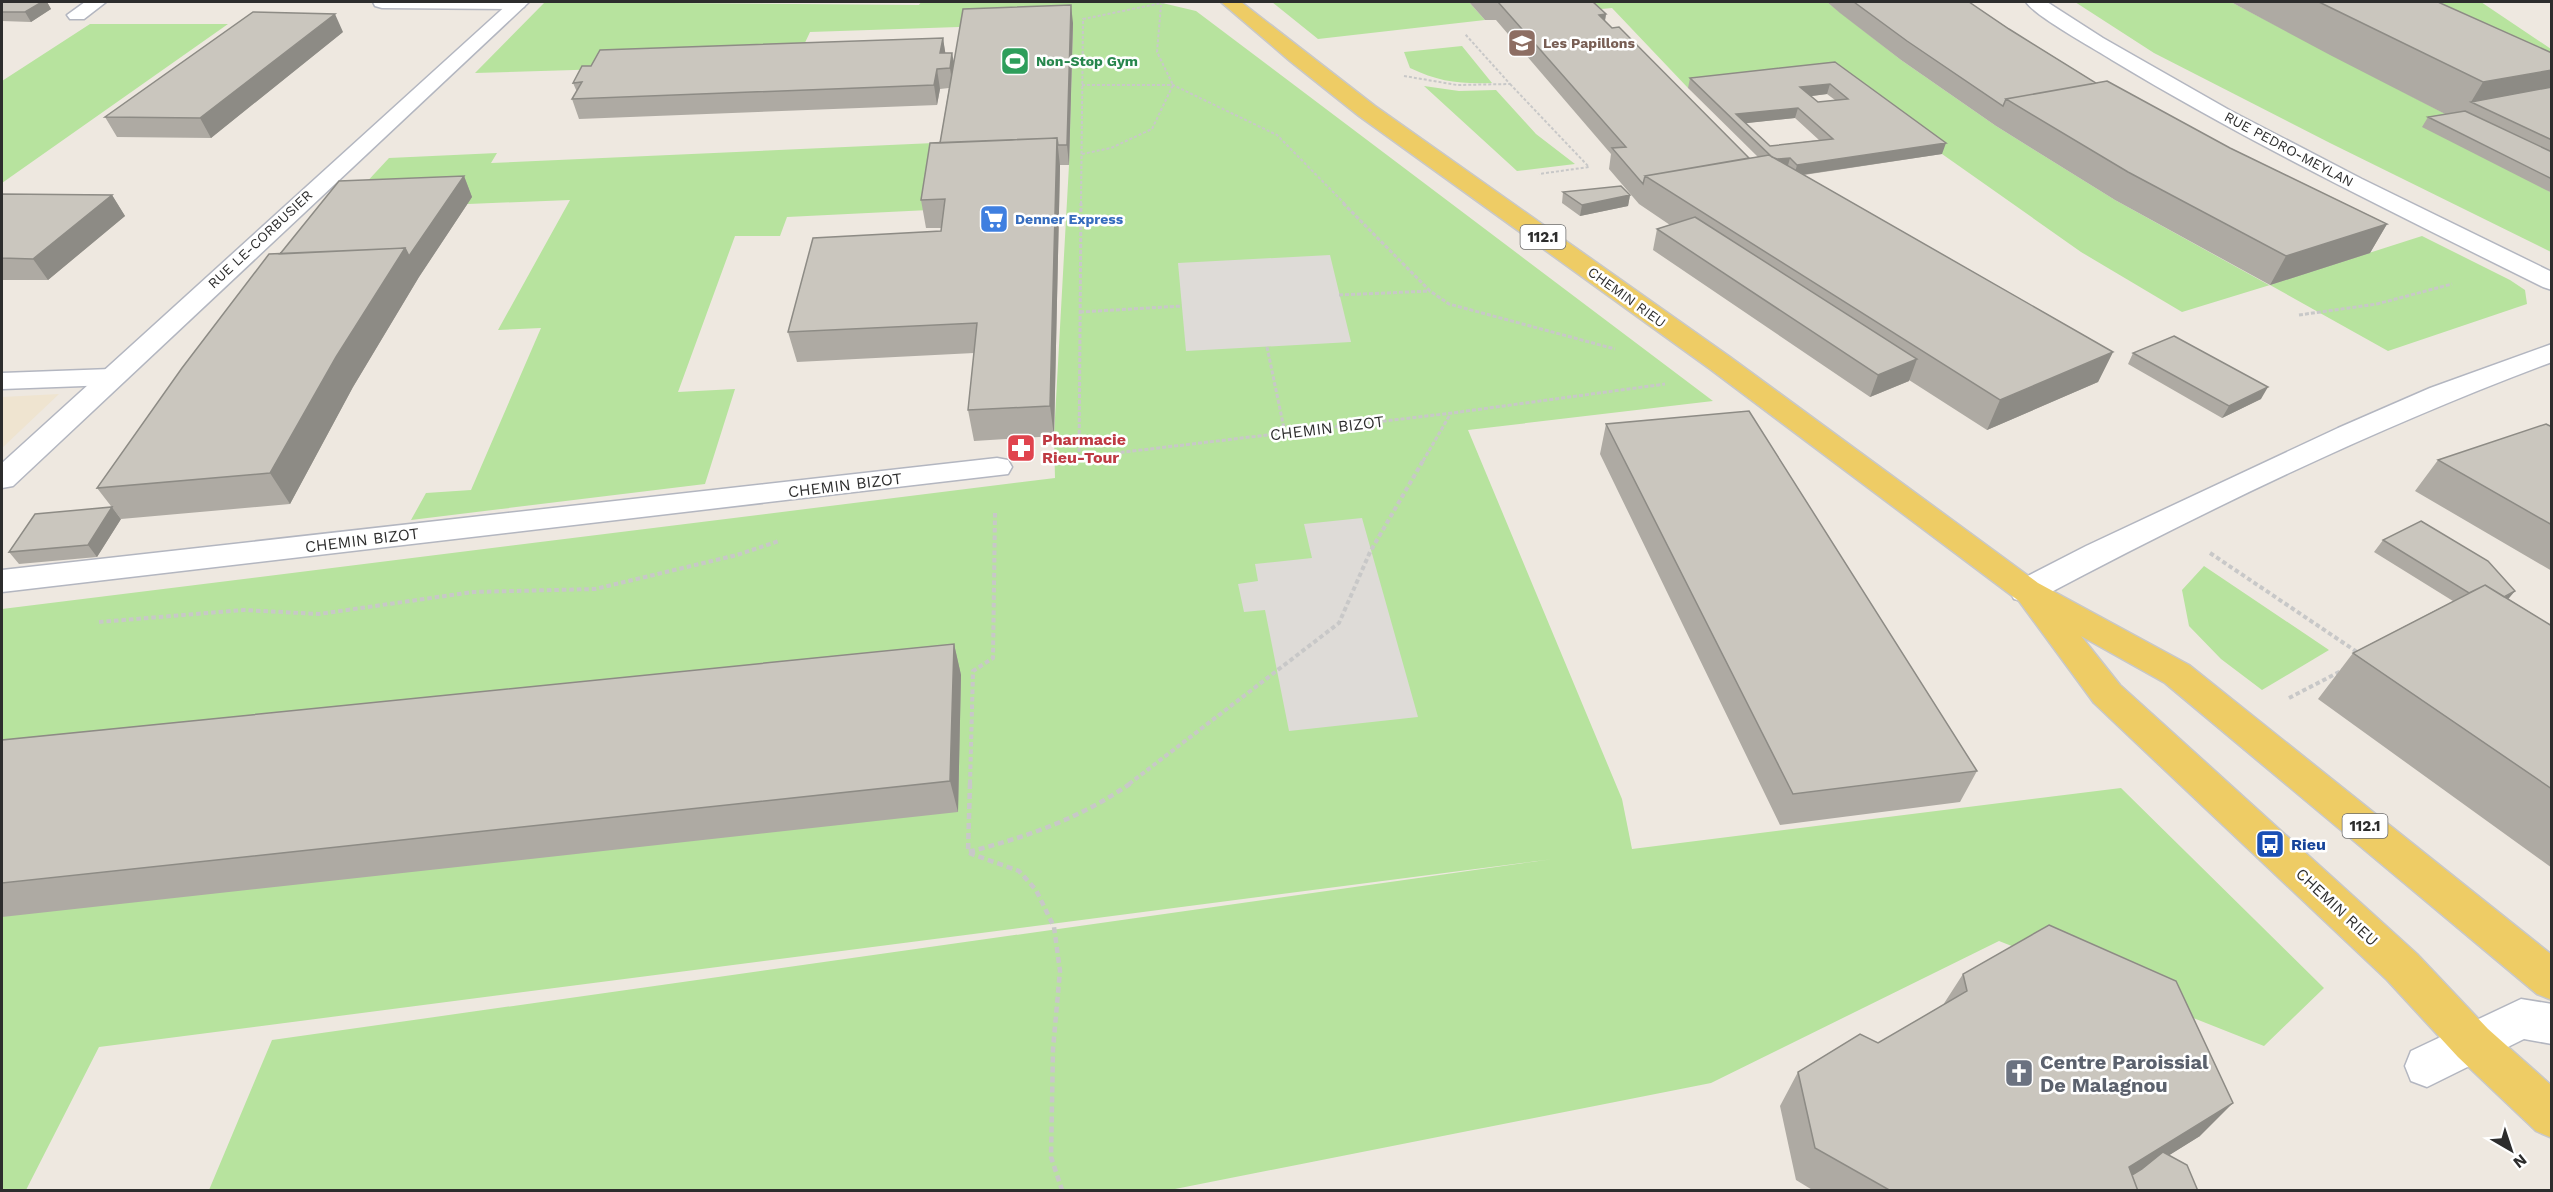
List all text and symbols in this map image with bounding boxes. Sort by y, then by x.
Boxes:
school or university icon: Les Papillons [1506,27,1538,59]
place label: Les Papillons [1543,35,1635,51]
sports icon: Non-Stop Gym [999,45,1031,77]
place label: Non-Stop Gym [1036,53,1138,69]
street label: RUE PEDRO-MEYLAN [2222,108,2356,190]
street label: RUE LE-CORBUSIER [205,187,315,291]
supermarket icon: Denner Express [978,203,1010,235]
place label: Denner Express [1015,211,1124,227]
road number: 112.1 [1520,225,1566,249]
street label: CHEMIN RIEU [1585,263,1669,331]
street label: CHEMIN BIZOT [1269,412,1385,444]
place label: Pharmacie Rieu-Tour [1042,430,1126,467]
pharmacy icon: Pharmacie Rieu-Tour [1005,432,1037,464]
street label: CHEMIN BIZOT [787,469,903,501]
street label: CHEMIN BIZOT [304,524,420,556]
road number: 112.1 [2342,814,2388,838]
bus stop icon: Rieu [2254,828,2286,860]
place label: Rieu [2291,835,2326,854]
street label: CHEMIN RIEU [2292,864,2382,950]
place label: Centre Paroissial De Malagnou [2040,1050,2209,1097]
church icon: Centre Paroissial De Malagnou [2003,1057,2035,1089]
north arrow [2481,1120,2541,1180]
text: N [2510,1150,2531,1172]

